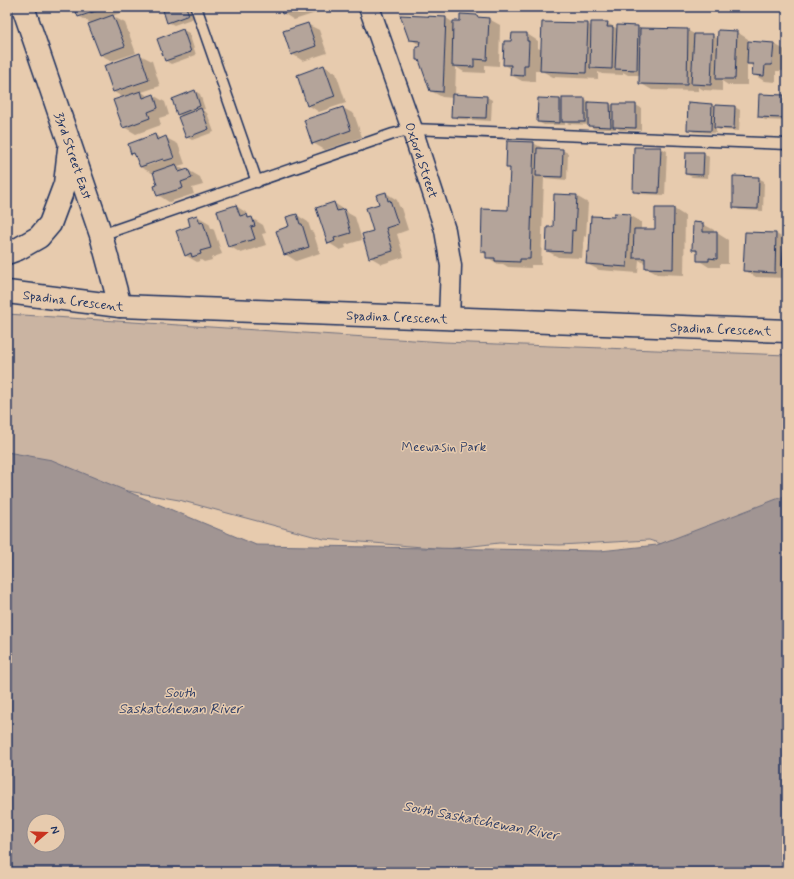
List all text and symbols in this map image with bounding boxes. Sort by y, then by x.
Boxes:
street label: 33rd Street East [50,110,95,202]
street label: Oxford Street [400,120,441,201]
street label: Spadina Crescent [22,287,125,316]
street label: Spadina Crescent [346,307,448,328]
street label: Spadina Crescent [670,320,772,340]
park label: Meewasin Park [402,439,487,456]
water label: South Saskatchewan River [118,684,244,718]
water label: South Saskatchewan River [402,797,562,845]
north arrow [26,813,66,853]
text: N [47,824,62,836]

